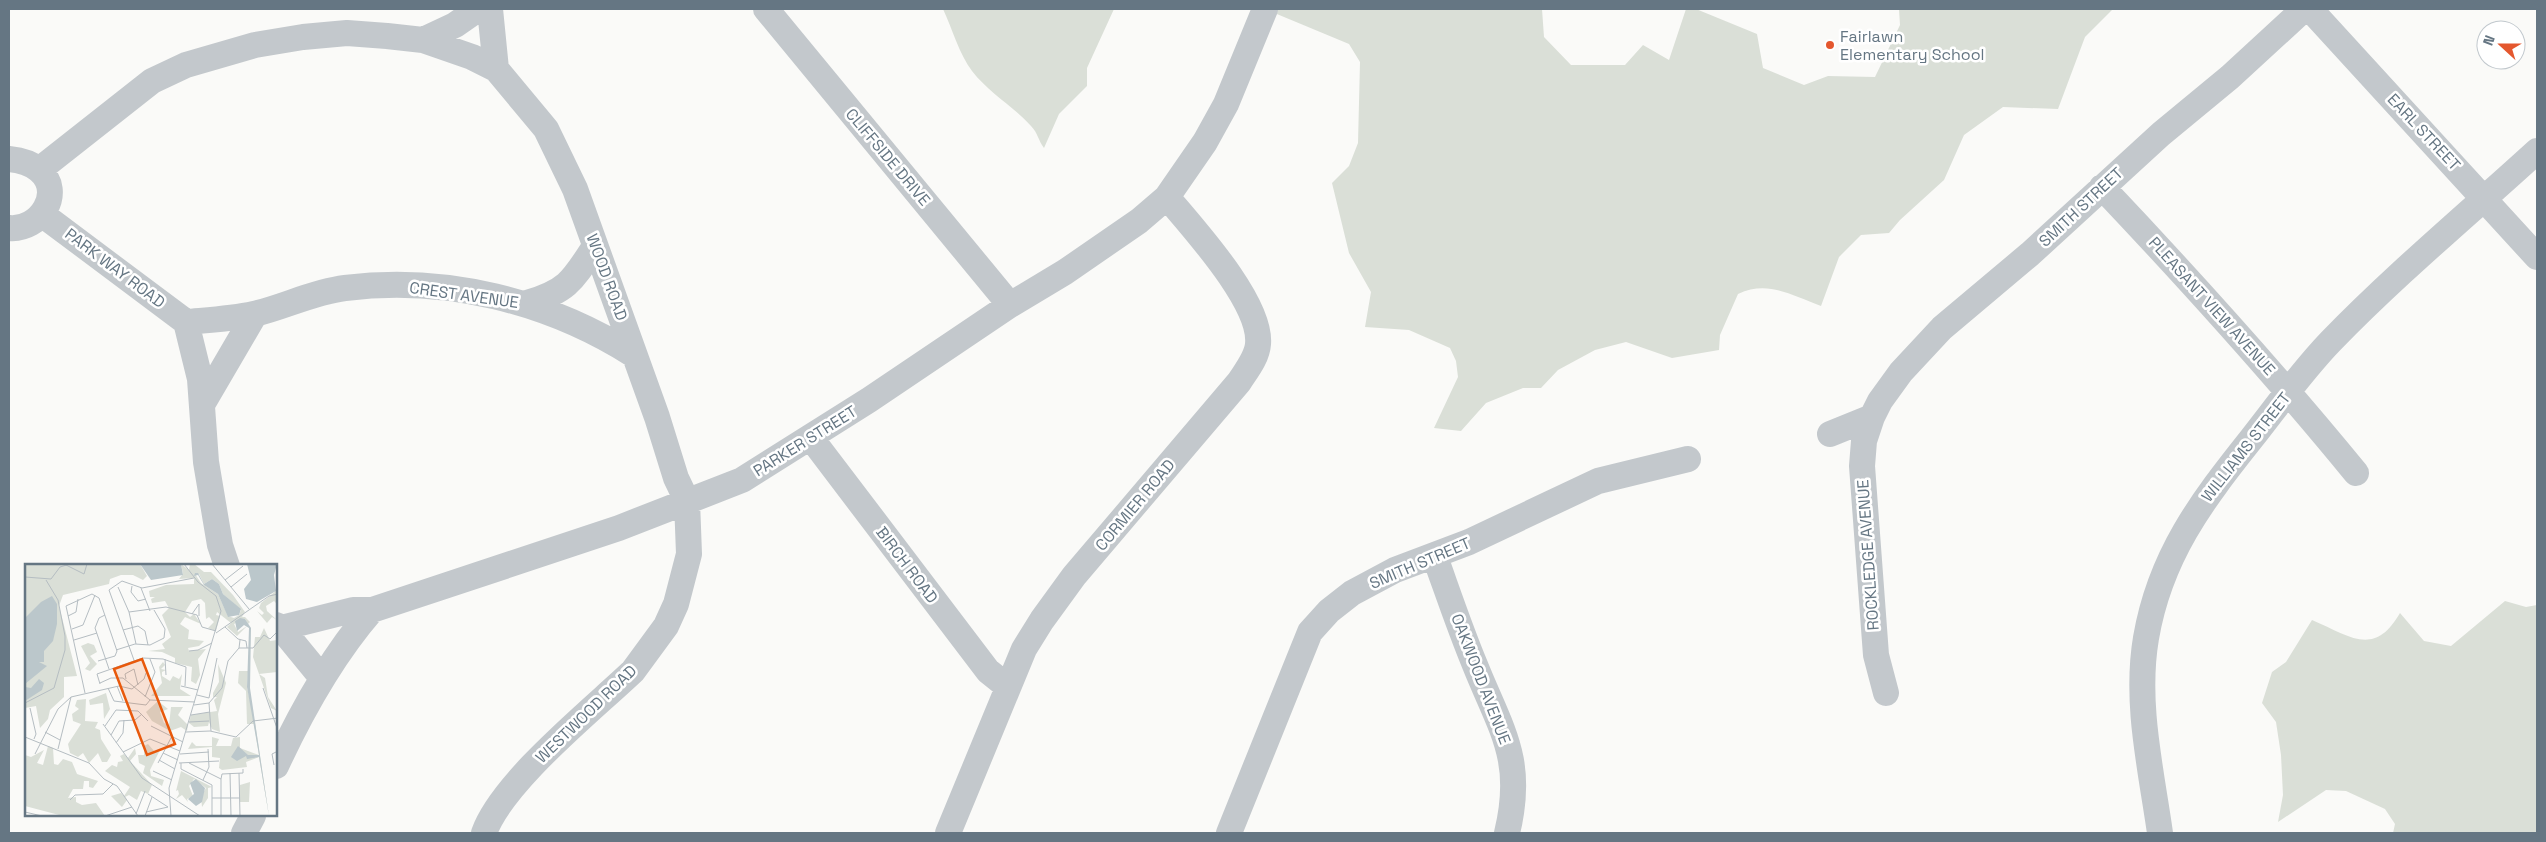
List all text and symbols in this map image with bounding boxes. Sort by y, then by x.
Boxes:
north arrow [2476,20,2526,70]
place label: Fairlawn Elementary School [1840,26,1985,65]
text: N [2479,33,2499,48]
marker: Fairlawn Elementary School [1824,39,1836,51]
street label: EARL STREET [2383,89,2465,175]
street label: CLIFFSIDE DRIVE [841,104,935,210]
street label: SMITH STREET [2034,163,2128,251]
street label: PARK WAY ROAD [61,223,169,313]
street label: WOOD ROAD [582,231,632,323]
street label: PLEASANT VIEW AVENUE [2144,232,2280,380]
street label: CREST AVENUE [408,277,520,313]
street label: WILLIAMS STREET [2197,388,2295,506]
street label: PARKER STREET [749,401,861,481]
street label: CORMIER ROAD [1091,455,1179,555]
street label: ROCKLEDGE AVENUE [1852,479,1884,631]
street label: BIRCH ROAD [871,522,943,608]
street label: SMITH STREET [1366,532,1474,594]
inset map [25,564,278,817]
street label: OAKWOOD AVENUE [1446,611,1516,747]
street label: WESTWOOD ROAD [531,660,641,768]

